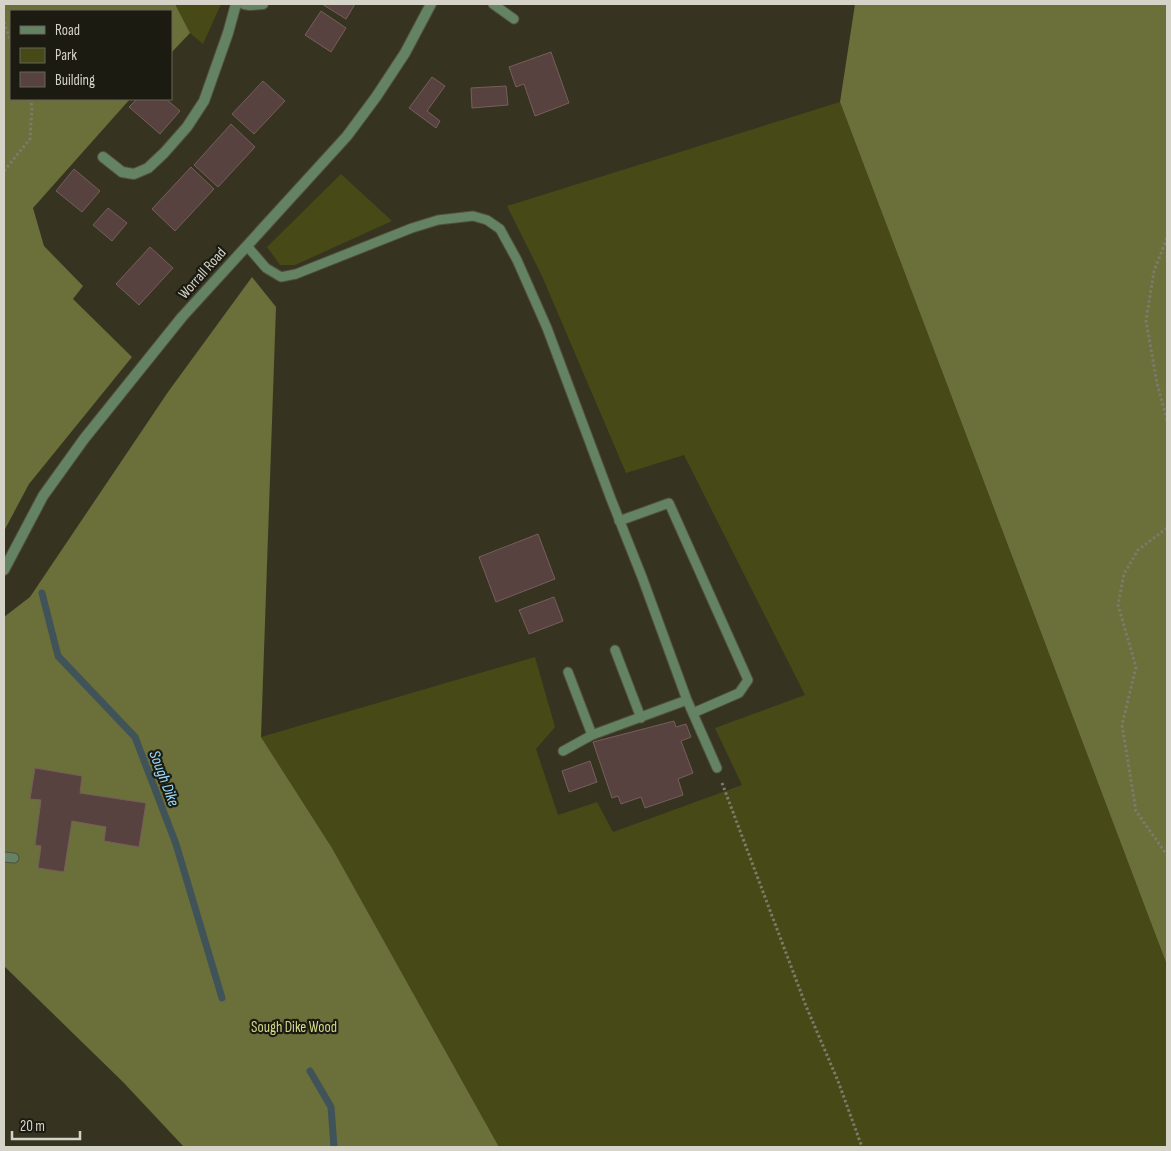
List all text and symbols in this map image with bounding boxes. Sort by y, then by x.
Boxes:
legend [10,10,172,100]
text: Road [55,21,80,40]
text: Park [55,46,77,65]
text: Building [55,71,95,90]
street label: Worrall Road [174,244,230,303]
water label: Sough Dike [144,748,183,809]
park label: Sough Dike Wood [251,1018,337,1037]
scale bar [12,1108,80,1140]
text: 20 m [20,1117,45,1136]

